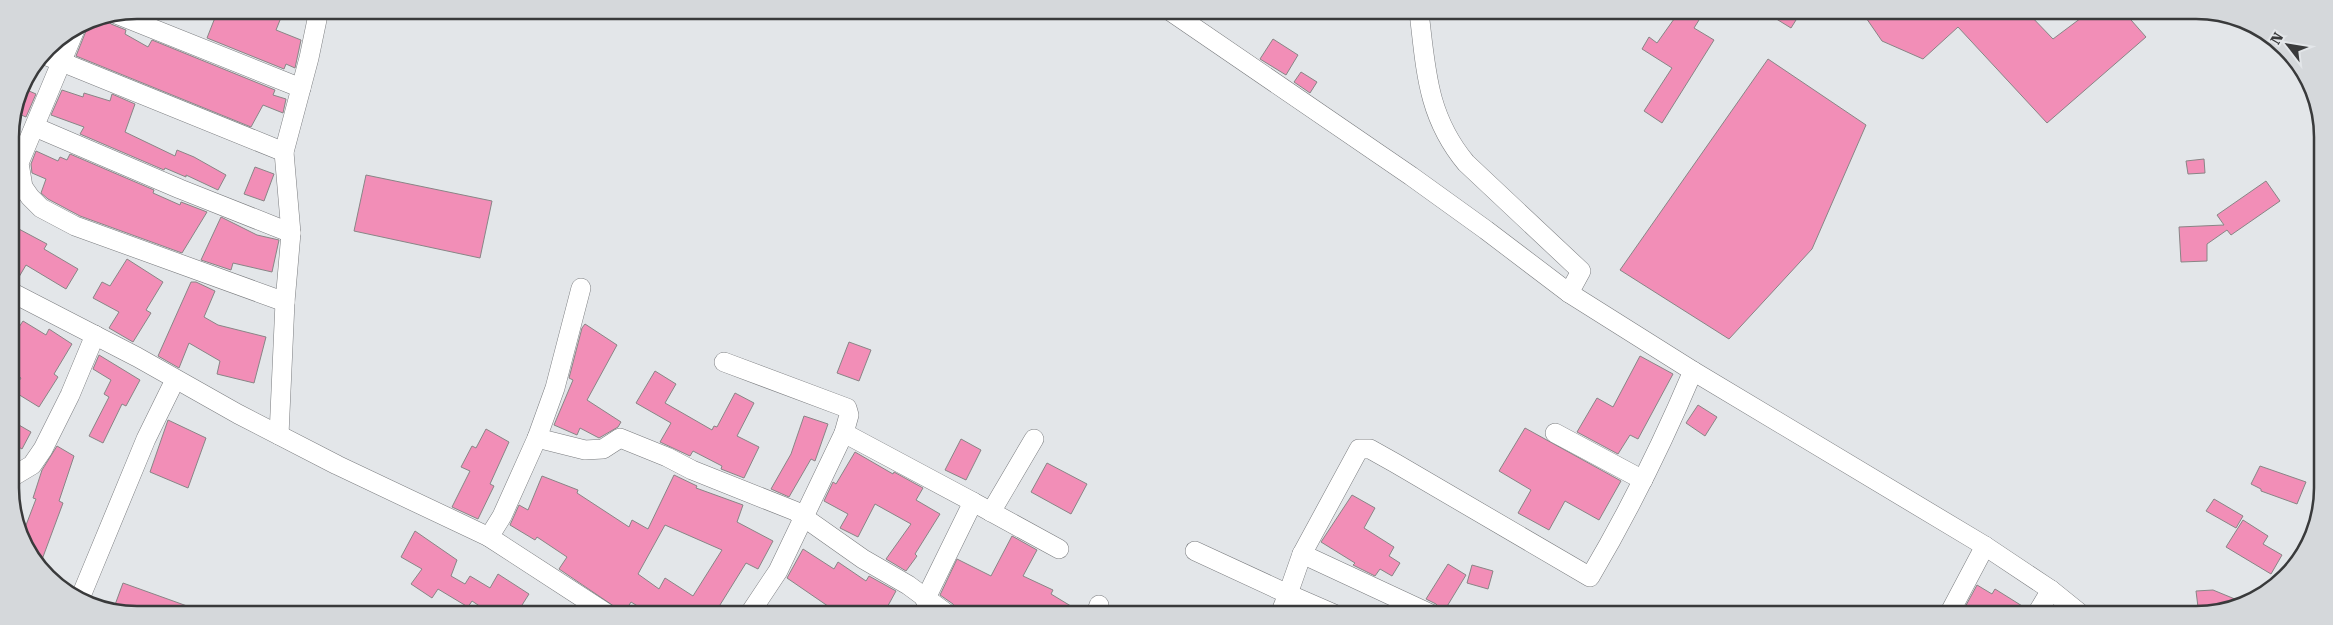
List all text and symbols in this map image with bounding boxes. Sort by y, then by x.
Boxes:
north arrow [2263,20,2313,70]
text: N [2267,29,2287,47]

